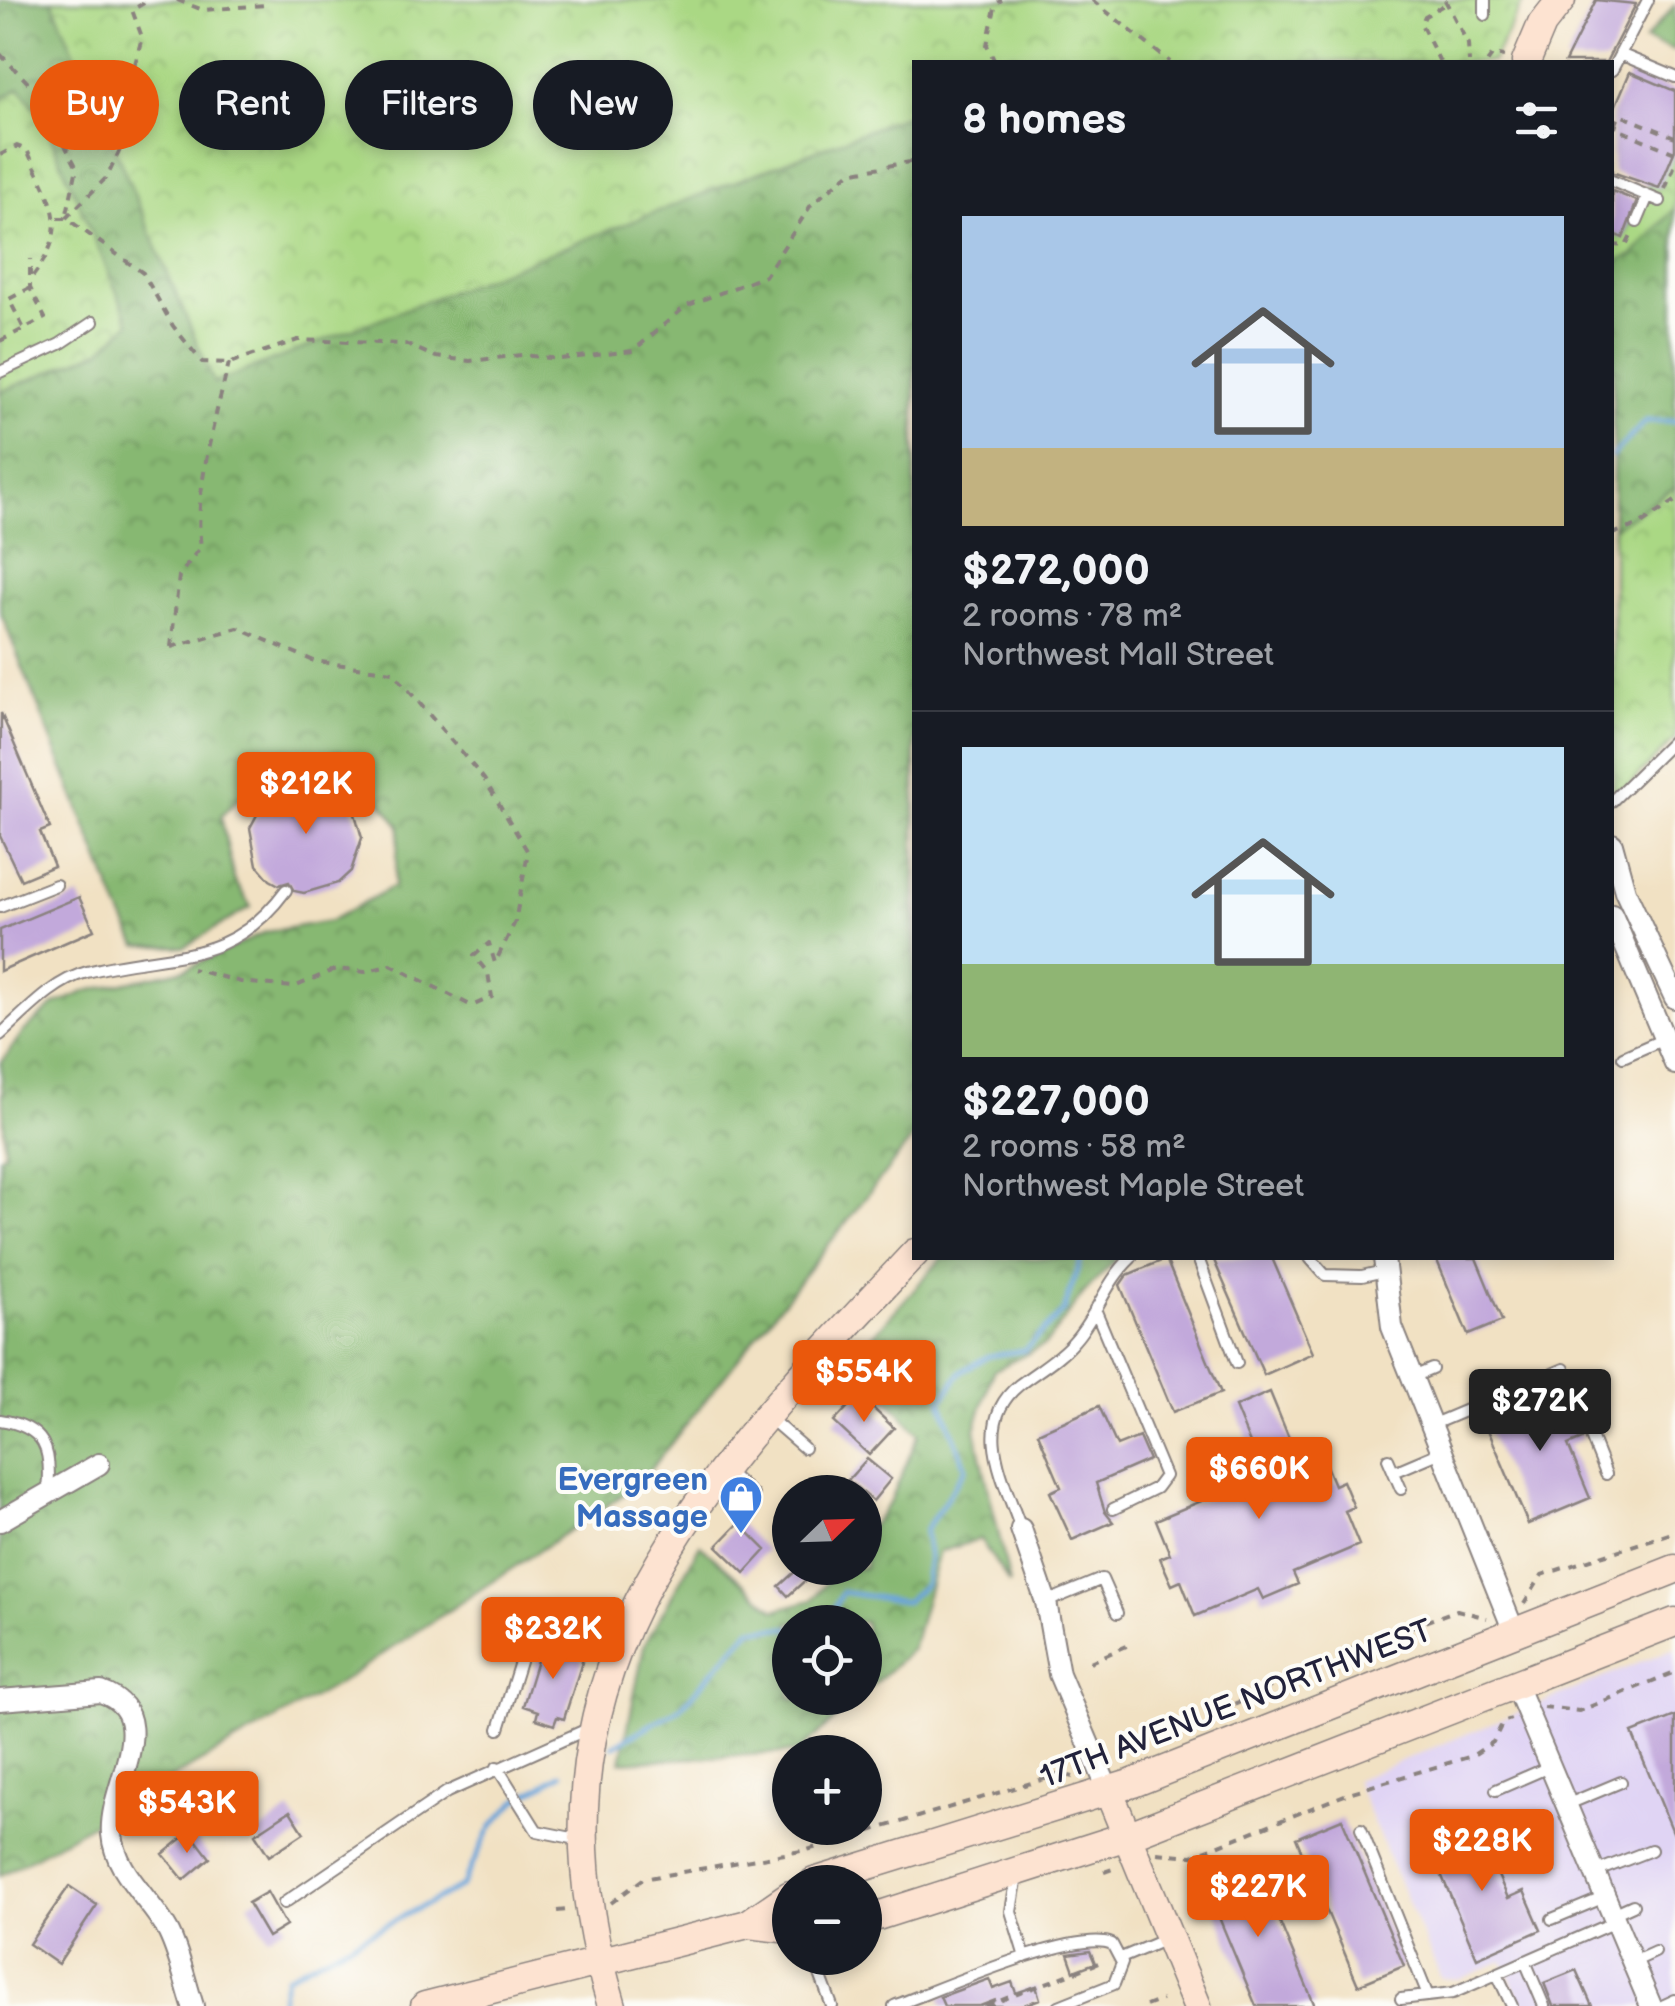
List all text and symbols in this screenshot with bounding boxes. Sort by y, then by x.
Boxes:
chip: Buy [30,60,159,150]
chip: Rent [179,60,325,150]
chip: Filters [345,60,513,150]
chip: New [533,60,673,150]
icon: filters [1509,93,1564,148]
text: 8 homes [962,95,1126,146]
icon: home [1173,281,1353,461]
text: $272,000 [962,546,1150,597]
text: 2 rooms · 78 m² [962,597,1182,636]
text: Northwest Mall Street [962,636,1274,675]
pin: $212K [236,752,376,837]
text: $212K [259,765,353,804]
icon: home [1173,812,1353,992]
text: $227,000 [962,1077,1150,1128]
text: 2 rooms · 58 m² [962,1128,1186,1167]
text: Northwest Maple Street [962,1167,1304,1206]
pin: $554K [794,1340,934,1425]
text: $554K [815,1353,913,1392]
pin: $272K [1470,1369,1610,1454]
text: $272K [1491,1382,1589,1421]
pin: $660K [1189,1437,1329,1522]
text: $660K [1208,1450,1310,1489]
place label: Evergreen Massage [557,1461,708,1537]
shop icon: Evergreen Massage [718,1474,764,1535]
north arrow [772,1475,882,1585]
map controls [772,1475,882,1975]
pin: $232K [483,1597,623,1682]
button: locate [772,1605,882,1715]
text: $232K [503,1610,603,1649]
street label: 17TH AVENUE NORTHWEST [1035,1612,1438,1797]
button: + [772,1735,882,1845]
pin: $543K [117,1771,257,1856]
text: $543K [138,1784,236,1823]
pin: $228K [1412,1809,1552,1894]
text: $228K [1432,1822,1532,1861]
pin: $227K [1188,1855,1328,1940]
button: − [772,1865,882,1975]
text: $227K [1209,1868,1307,1907]

